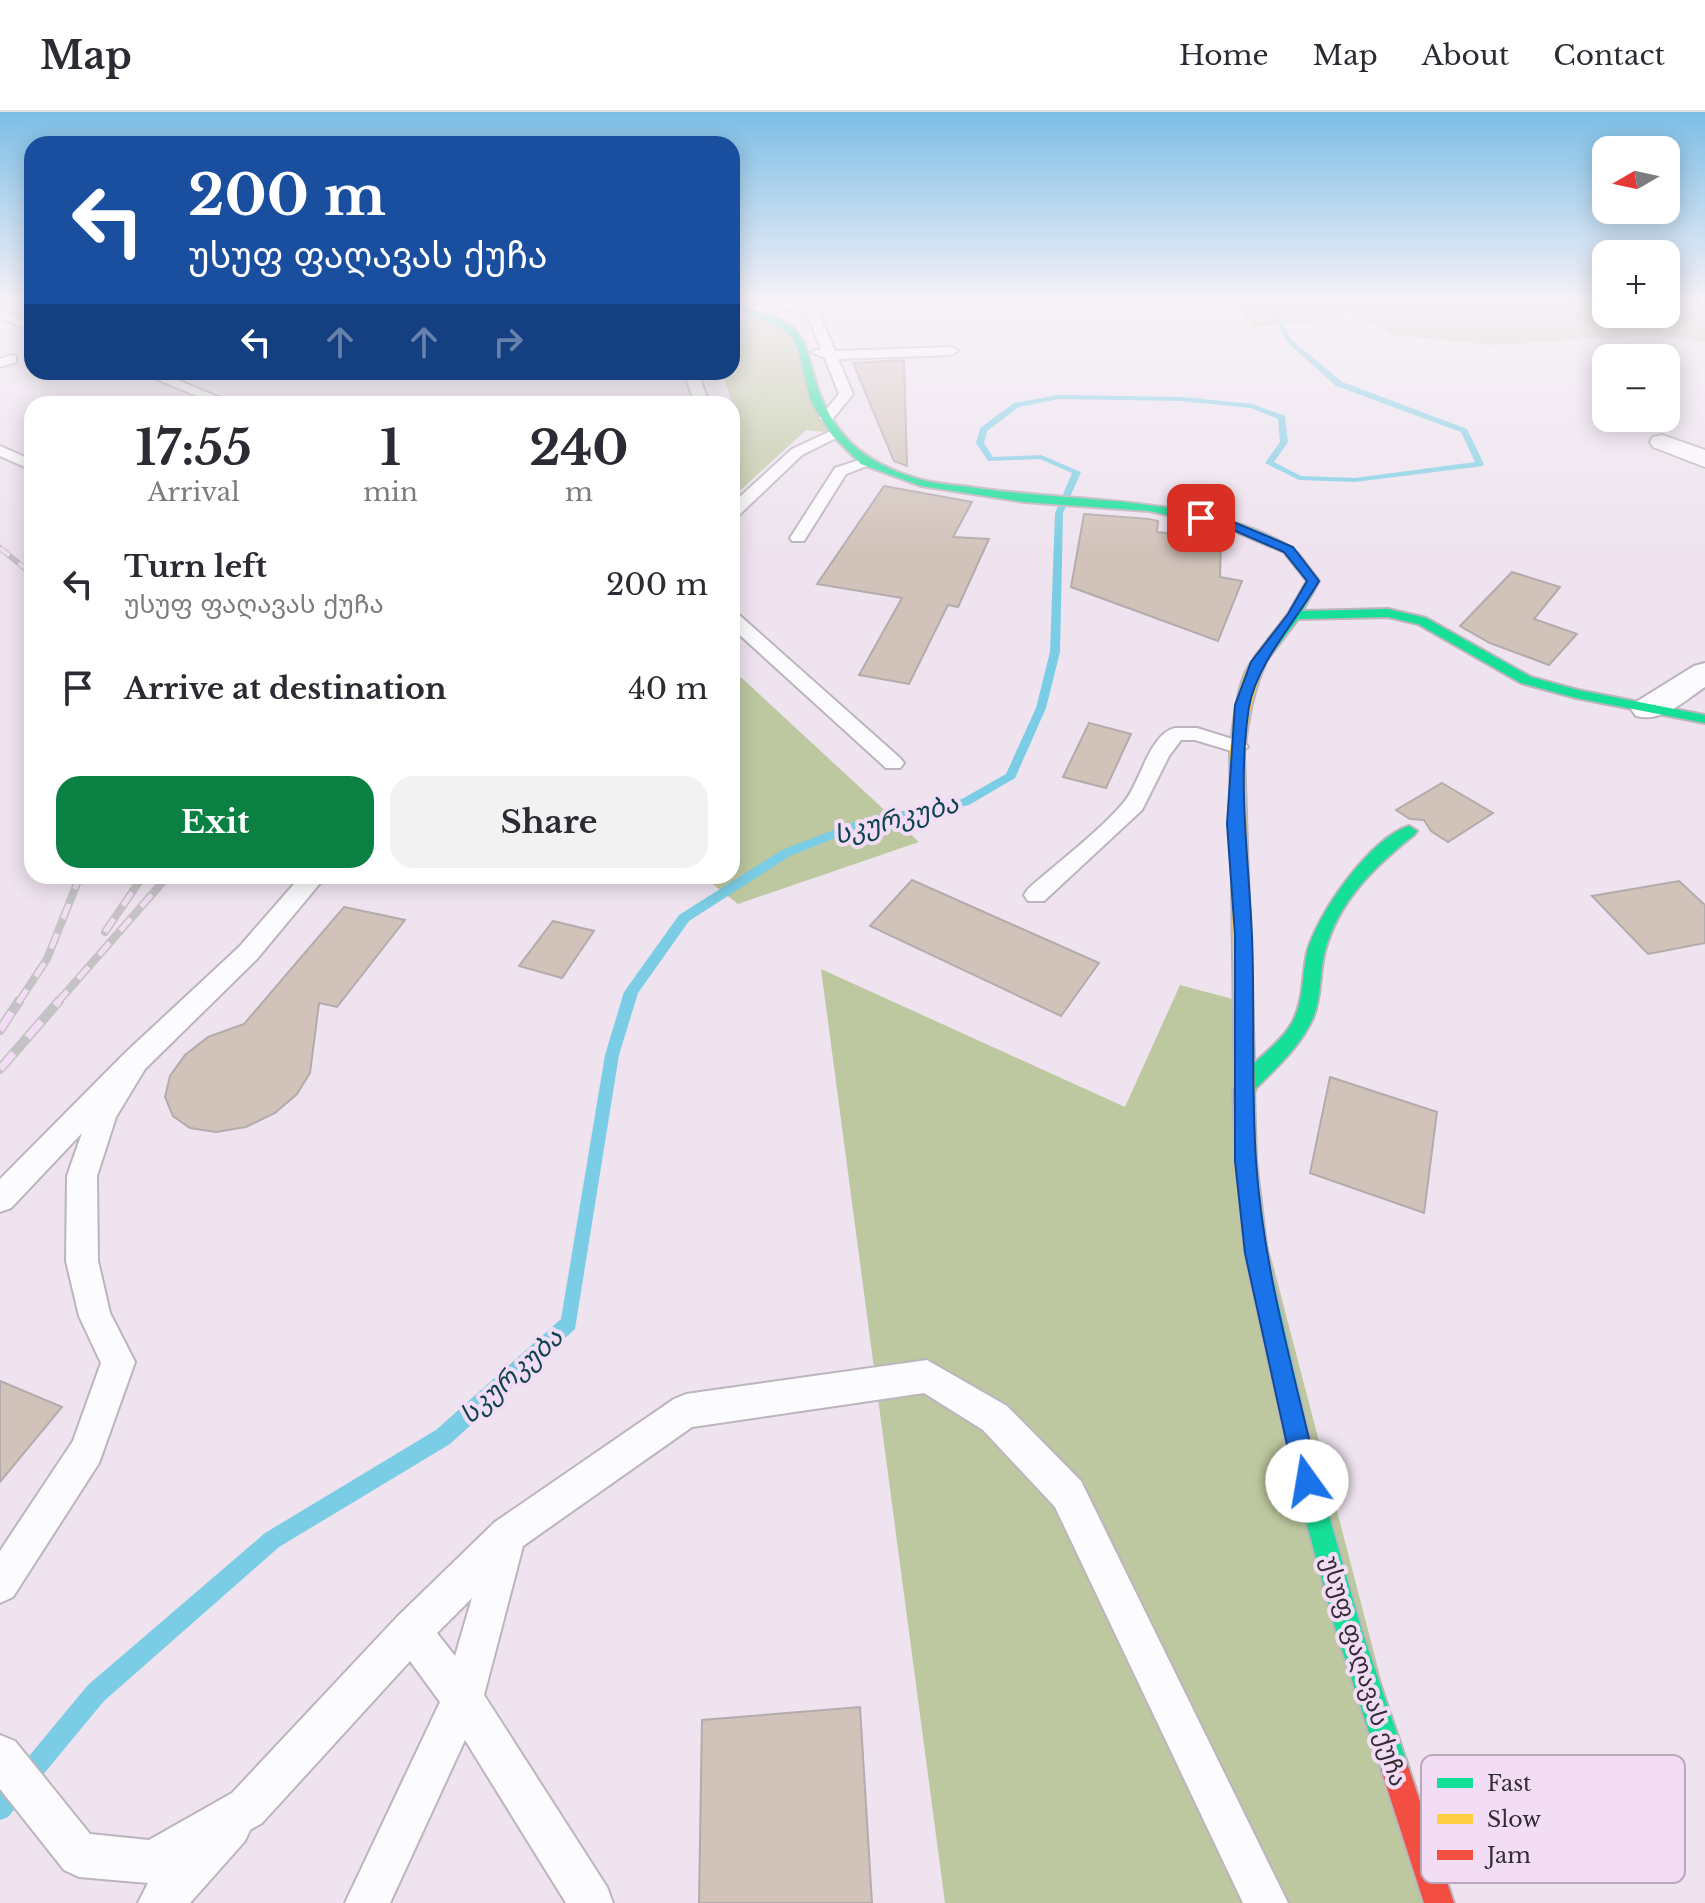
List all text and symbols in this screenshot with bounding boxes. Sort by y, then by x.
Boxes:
text: Map [40,32,132,79]
text: Home [1179,38,1269,73]
text: Map [1313,38,1378,73]
text: About [1422,38,1509,73]
text: Contact [1553,38,1665,73]
north arrow [1592,136,1680,224]
map controls [1592,136,1680,432]
text: 200 m [188,161,386,230]
icon: left [56,168,160,272]
text: უსუფ ფაღავას ქუჩა [188,233,548,278]
button: + [1592,240,1680,328]
icon: left [234,320,278,364]
icon: ahead [318,320,362,364]
icon: ahead [402,320,446,364]
icon: right [486,320,530,364]
button: − [1592,344,1680,432]
text: 17:55 [135,418,252,478]
text: 1 [380,418,401,478]
text: 240 [529,418,629,478]
text: Arrival [148,476,240,508]
text: min [363,476,418,508]
text: m [565,476,593,508]
pin [1167,484,1235,552]
icon: arrive [1179,496,1223,540]
text: Turn left [124,548,267,585]
icon: left [56,562,100,606]
text: 200 m [606,566,708,603]
text: უსუფ ფაღავას ქუჩა [124,588,384,620]
icon: arrive [56,666,100,710]
text: Arrive at destination [124,670,447,707]
text: 40 m [628,670,708,707]
button: Exit [56,776,374,868]
button: Share [390,776,708,868]
water label: სკურკუბა [830,787,962,851]
water label: სკურკუბა [453,1321,570,1431]
position arrow [1265,1439,1349,1523]
street label: უსუფ ფაღავას ქუჩა [1315,1552,1413,1790]
legend [1421,1755,1685,1883]
text: Fast [1487,1770,1532,1797]
text: Slow [1487,1806,1541,1833]
text: Jam [1484,1842,1531,1869]

